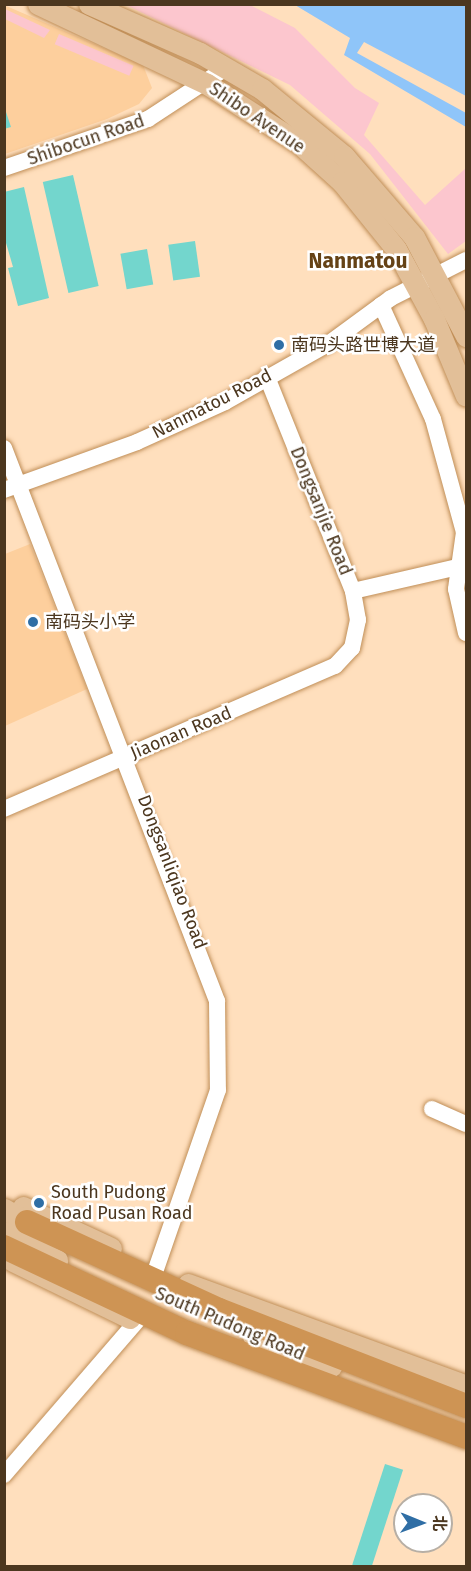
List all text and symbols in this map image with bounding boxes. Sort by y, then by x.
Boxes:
street label: Shibo Avenue [205,78,309,158]
street label: Shibocun Road [25,110,147,170]
district label: Nanmatou [309,248,407,274]
place label: 南码头路世博大道 [291,334,435,356]
marker: 南码头路世博大道 [272,338,286,352]
street label: Nanmatou Road [149,365,275,443]
street label: Dongsanjie Road [285,444,357,578]
place label: 南码头小学 [45,611,135,633]
marker: 南码头小学 [26,615,40,629]
street label: Jiaonan Road [127,702,235,764]
street label: Dongsanliqiao Road [133,792,211,952]
place label: South Pudong Road Pusan Road [51,1182,193,1224]
marker: South Pudong Road Pusan Road [32,1196,46,1210]
street label: South Pudong Road [152,1283,308,1365]
north arrow [393,1493,453,1553]
text: 北 [430,1515,449,1531]

